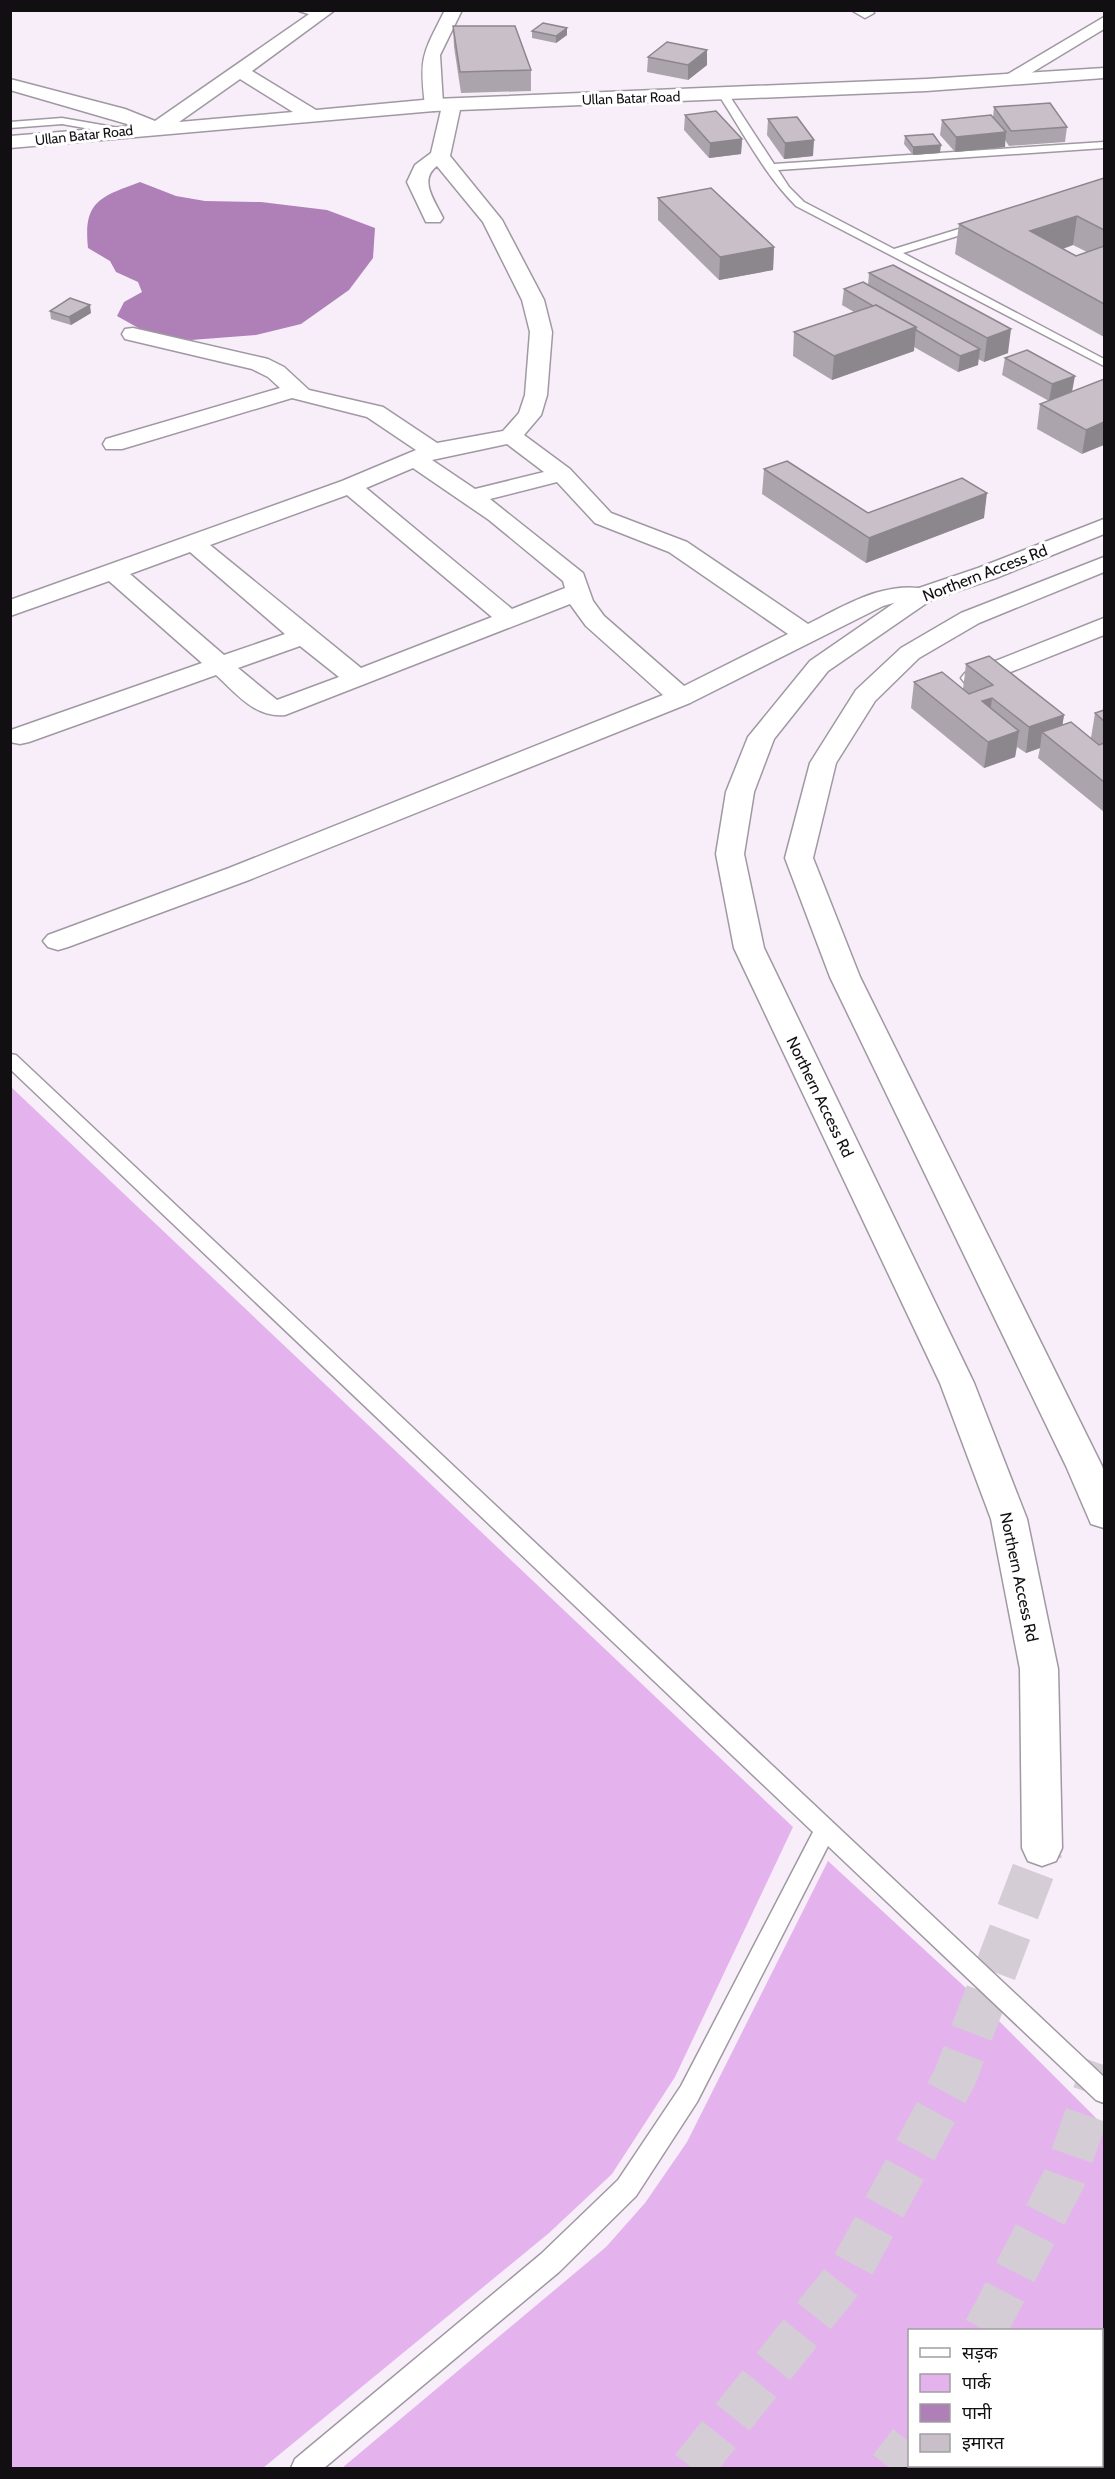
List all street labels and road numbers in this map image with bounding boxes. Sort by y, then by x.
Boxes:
street label: Ullan Batar Road [581,87,681,109]
street label: Ullan Batar Road [34,121,134,149]
street label: Northern Access Rd [920,540,1050,606]
street label: Northern Access Rd [783,1034,857,1160]
street label: Northern Access Rd [996,1510,1042,1644]

